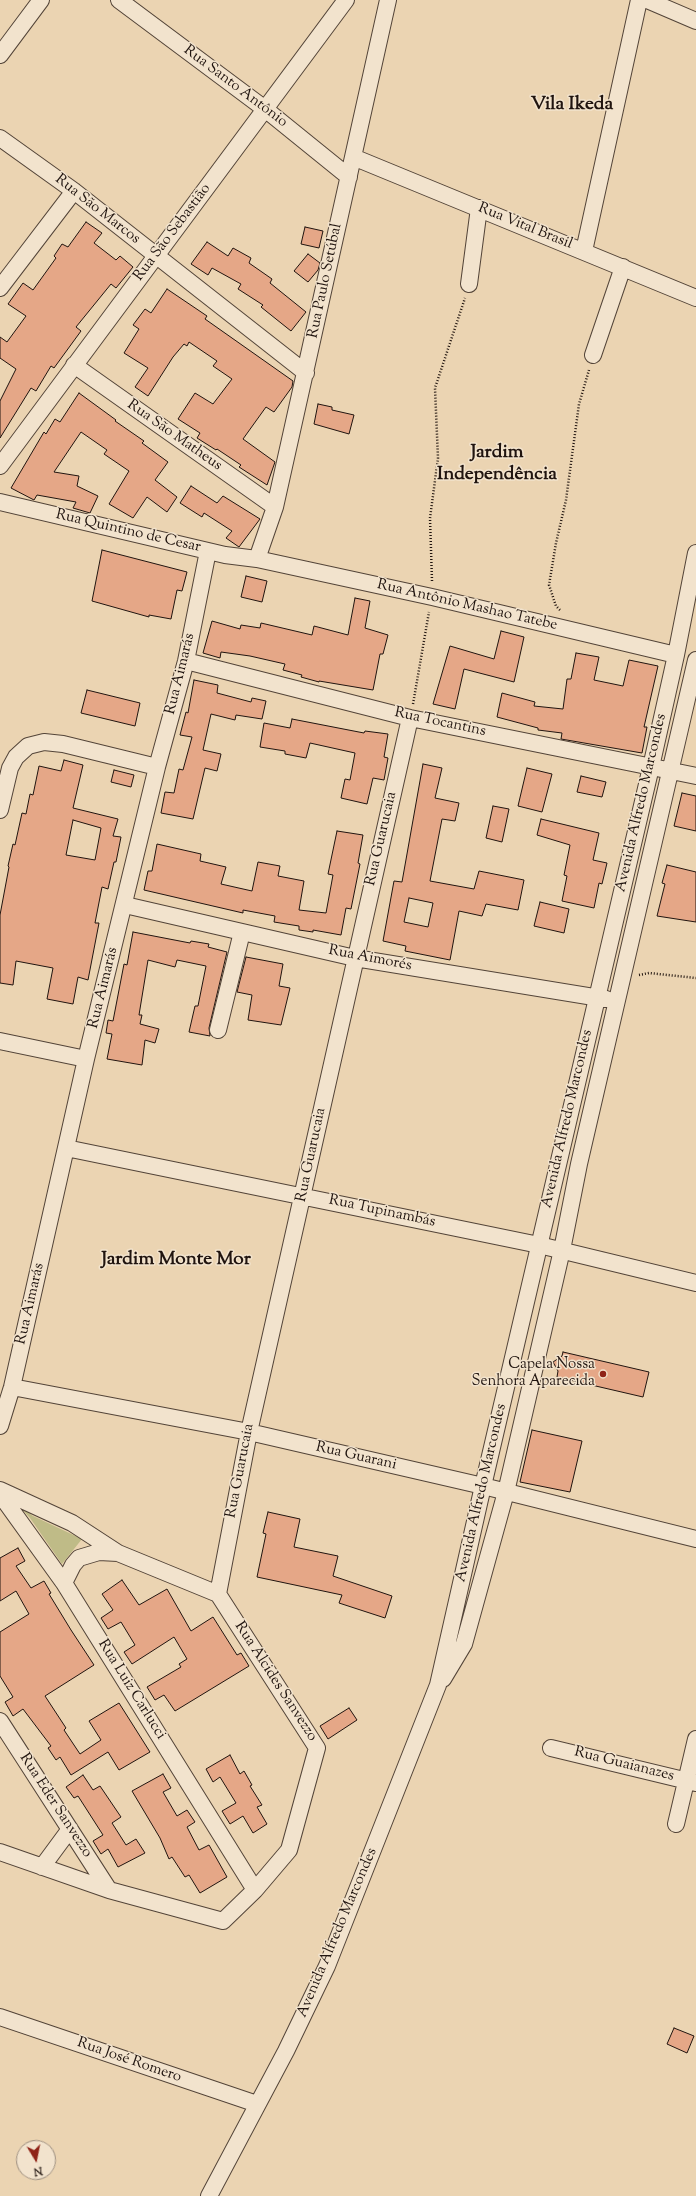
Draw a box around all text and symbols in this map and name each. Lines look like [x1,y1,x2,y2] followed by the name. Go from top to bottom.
[179,42,291,132] street label: Rua Santo Antônio
[531,95,613,117] district label: Vila Ikeda
[51,171,143,249] street label: Rua São Marcos
[131,181,215,285] street label: Rua São Sebastião
[475,200,575,254] street label: Rua Vital Brasil
[305,222,347,340] street label: Rua Paulo Setúbal
[123,397,225,475] street label: Rua São Matheus
[437,443,557,487] district label: Jardim Independência
[54,507,202,557] street label: Rua Quintino de Cesar
[375,576,559,636] street label: Rua Antônio Mashao Tatebe
[162,632,200,716] street label: Rua Aimarás
[393,705,487,741] street label: Rua Tocantins
[613,712,671,894] street label: Avenida Alfredo Marcondes
[362,790,402,888] street label: Rua Guarucaia
[327,942,413,976] street label: Rua Aimorés
[85,946,123,1030] street label: Rua Aimarás
[539,1028,597,1210] street label: Avenida Alfredo Marcondes
[293,1106,331,1204] street label: Rua Guarucaia
[327,1192,437,1232] street label: Rua Tupinambás
[101,1250,251,1272] district label: Jardim Monte Mor
[13,1262,49,1346] street label: Rua Aimarás
[472,1356,595,1391] place label: Capela Nossa Senhora Aparecida
[598,1369,608,1379] marker: Capela Nossa Senhora Aparecida
[453,1402,511,1584] street label: Avenida Alfredo Marcondes
[223,1422,259,1520] street label: Rua Guarucaia
[314,1439,398,1475] street label: Rua Guarani
[230,1619,320,1745] street label: Rua Alcides Sanvezzo
[93,1637,169,1743] street label: Rua Luiz Carlucci
[572,1744,676,1786] street label: Rua Guaianazes
[15,1751,95,1861] street label: Rua Eder Sanvezzo
[294,1846,382,2020] street label: Avenida Alfredo Marcondes
[74,2035,184,2087] street label: Rua José Romero
[16,2140,56,2180] north arrow
[32,2162,44,2179] text: N

